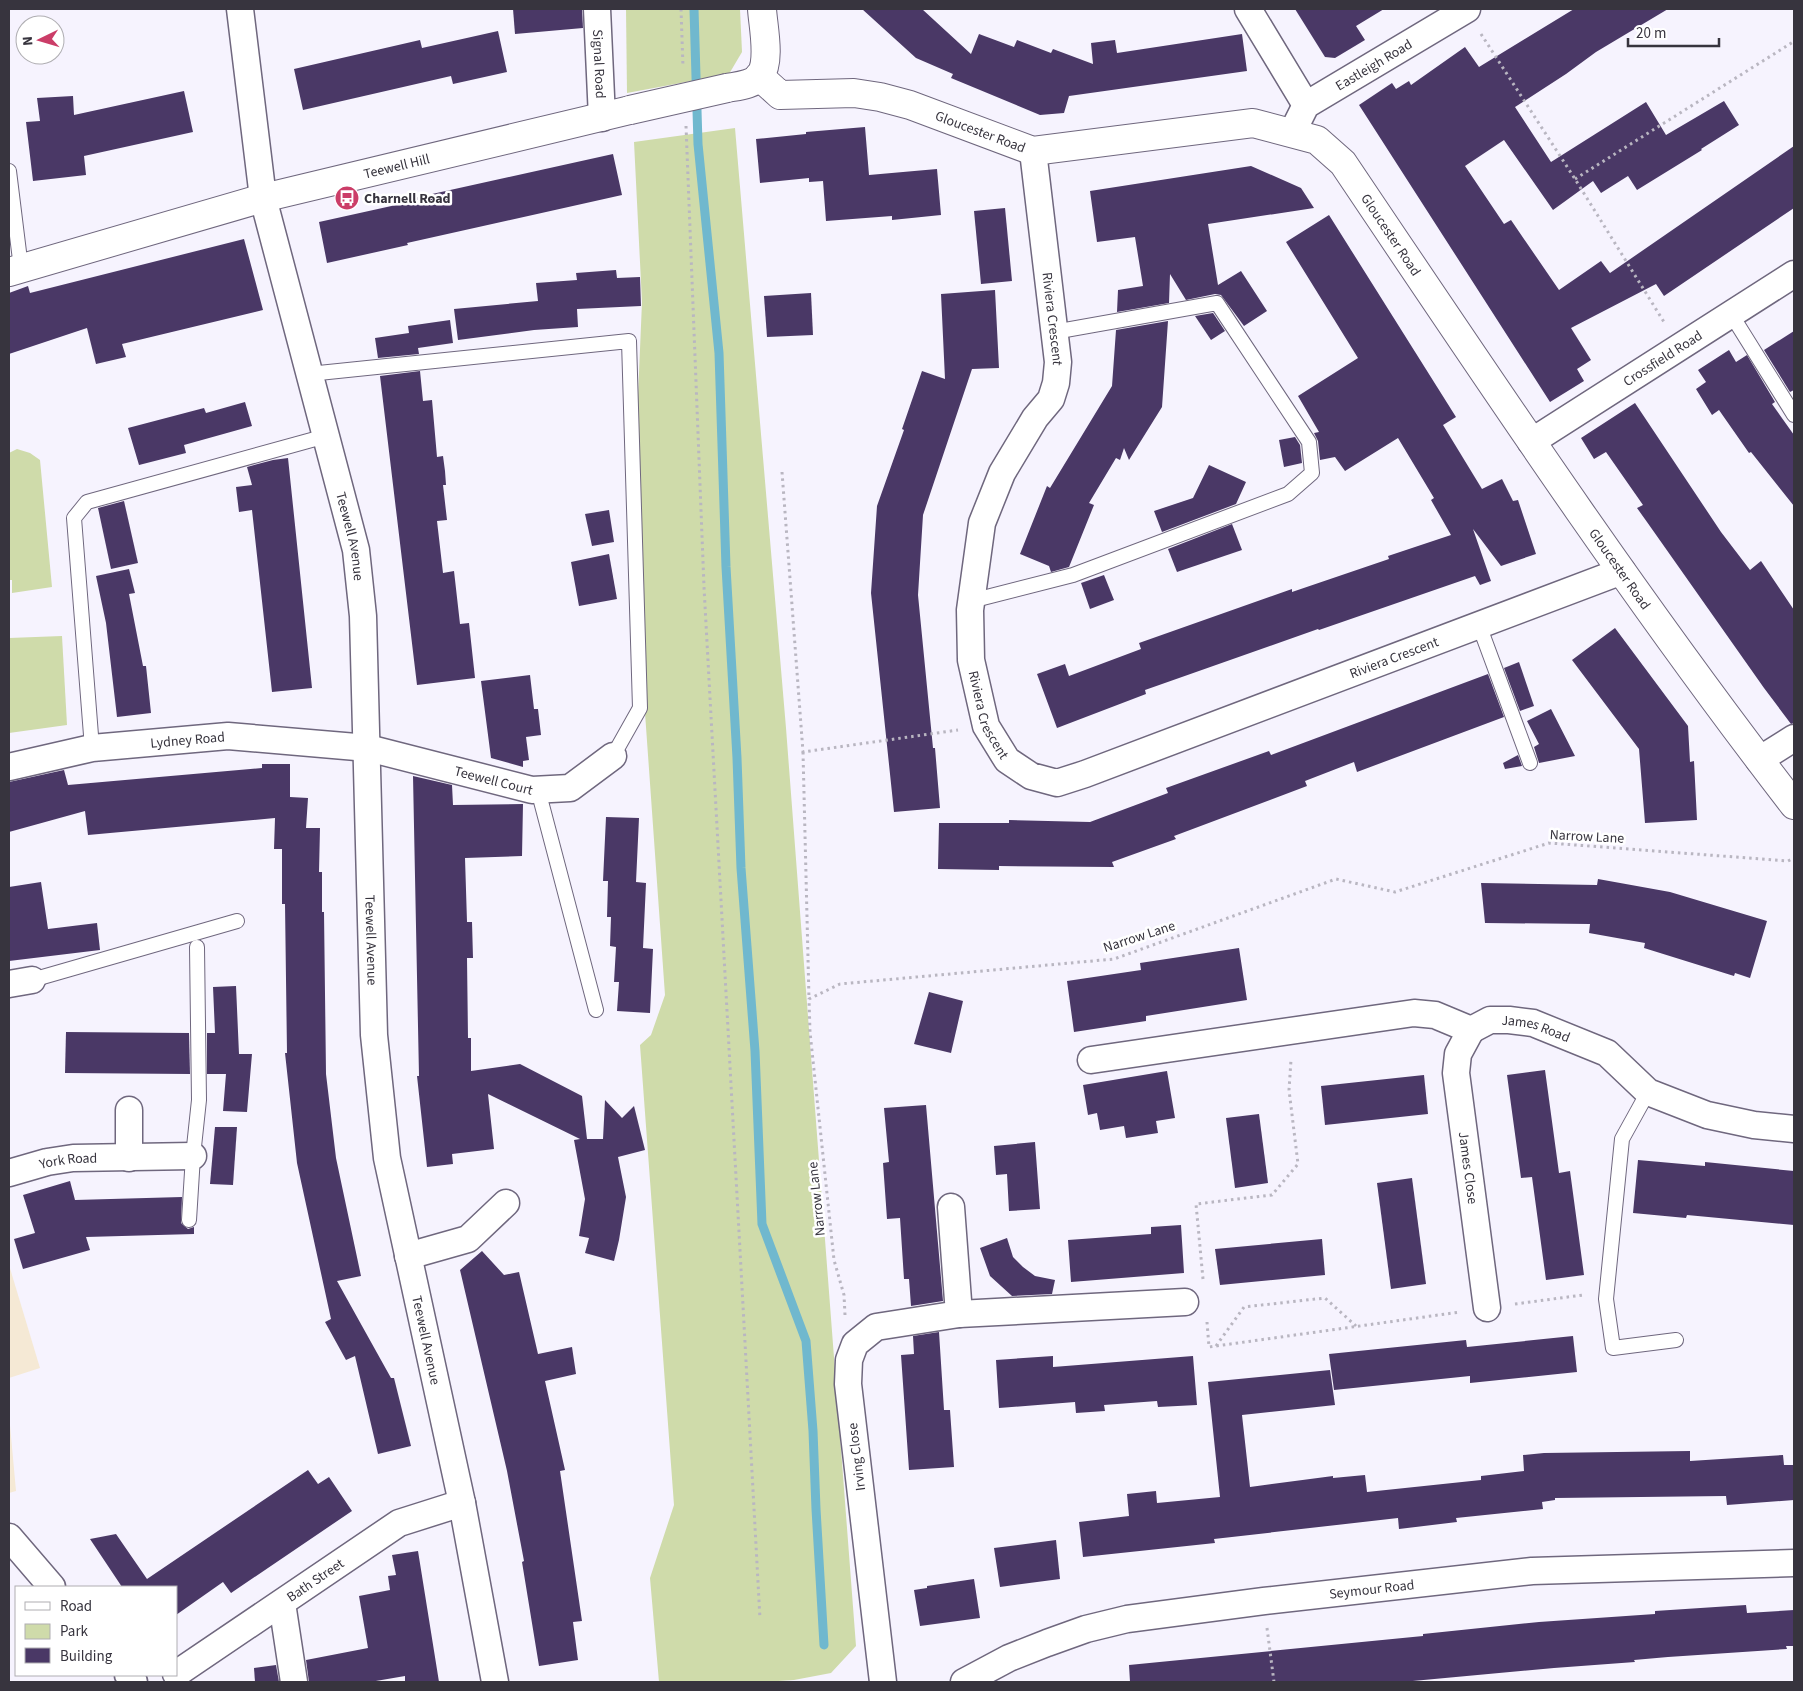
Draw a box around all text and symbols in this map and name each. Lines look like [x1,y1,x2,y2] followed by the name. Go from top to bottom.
[15,15,65,65] north arrow
[1628,15,1719,47] scale bar
[1636,23,1666,44] text: 20 m
[587,29,610,99] street label: Signal Road
[1332,35,1416,96] street label: Eastleigh Road
[18,36,38,47] text: N
[932,106,1028,158] street label: Gloucester Road
[362,149,432,184] street label: Teewell Hill
[334,185,360,211] bus stop icon: Charnell Road
[364,189,451,209] place label: Charnell Road
[1355,190,1425,280] street label: Gloucester Road
[1036,271,1067,367] street label: Riviera Crescent
[1619,326,1707,392] street label: Crossfield Road
[330,490,368,582] street label: Teewell Avenue
[1584,525,1655,614] street label: Gloucester Road
[1347,632,1442,684] street label: Riviera Crescent
[963,669,1013,764] street label: Riviera Crescent
[149,727,226,754] street label: Lydney Road
[452,762,535,801] street label: Teewell Court
[1549,825,1625,849] street label: Narrow Lane
[359,894,382,986] street label: Teewell Avenue
[1101,916,1178,958] street label: Narrow Lane
[1501,1011,1573,1048] street label: James Road
[1453,1130,1482,1205] street label: James Close
[36,1149,98,1175] street label: York Road
[803,1161,831,1237] street label: Narrow Lane
[406,1294,445,1387] street label: Teewell Avenue
[843,1422,871,1492] street label: Irving Close
[283,1554,349,1607] street label: Bath Street
[1328,1575,1415,1605] street label: Seymour Road
[15,1586,178,1676] legend
[60,1596,92,1617] text: Road
[60,1621,89,1642] text: Park
[60,1646,113,1667] text: Building

